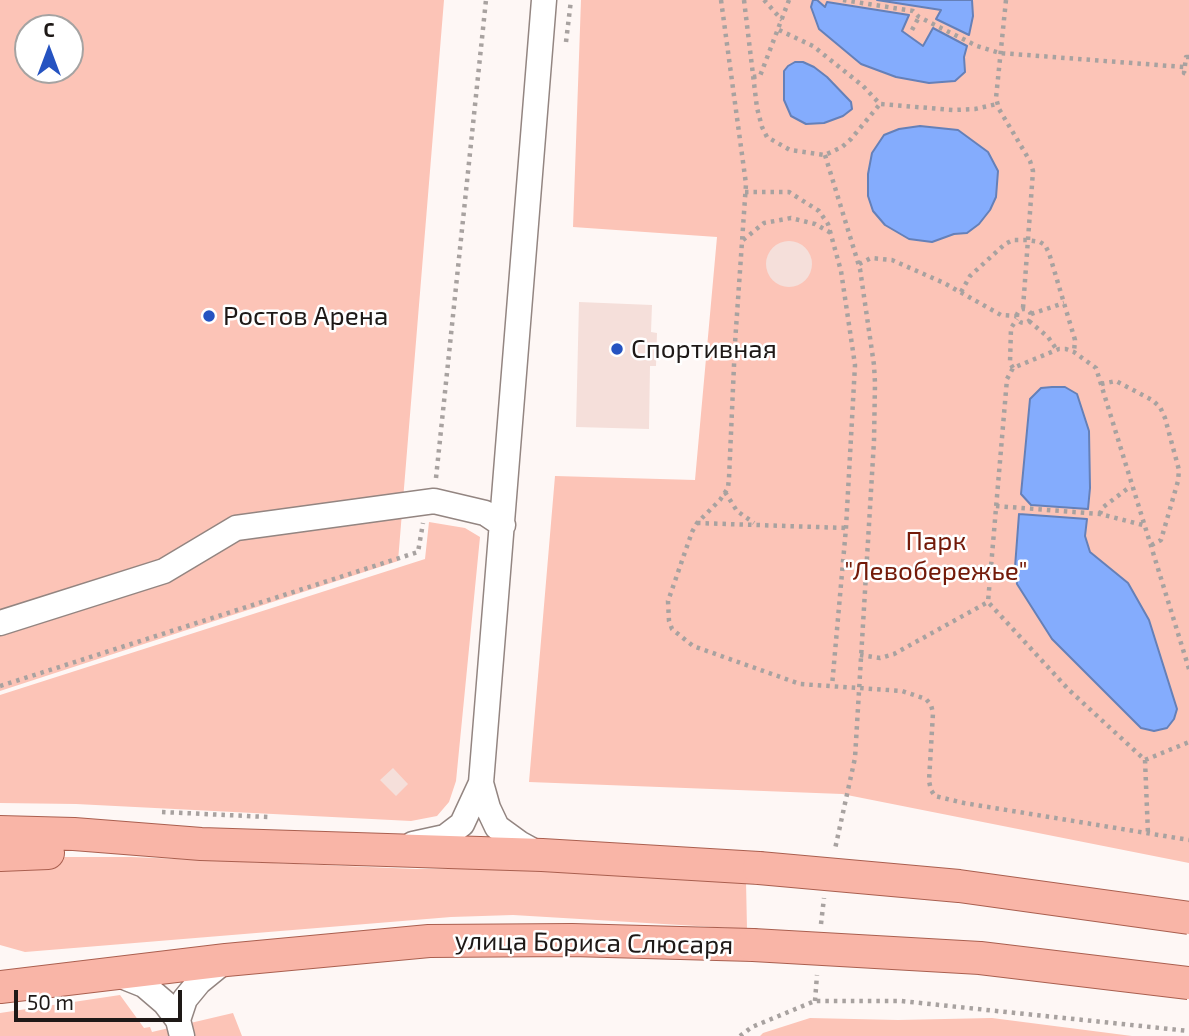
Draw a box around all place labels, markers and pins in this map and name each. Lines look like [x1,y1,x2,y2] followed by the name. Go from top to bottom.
[223,300,388,332] place label: Ростов Арена
[201,308,217,324] marker: Ростов Арена
[631,333,777,365] place label: Спортивная
[609,341,625,357] marker: Спортивная

